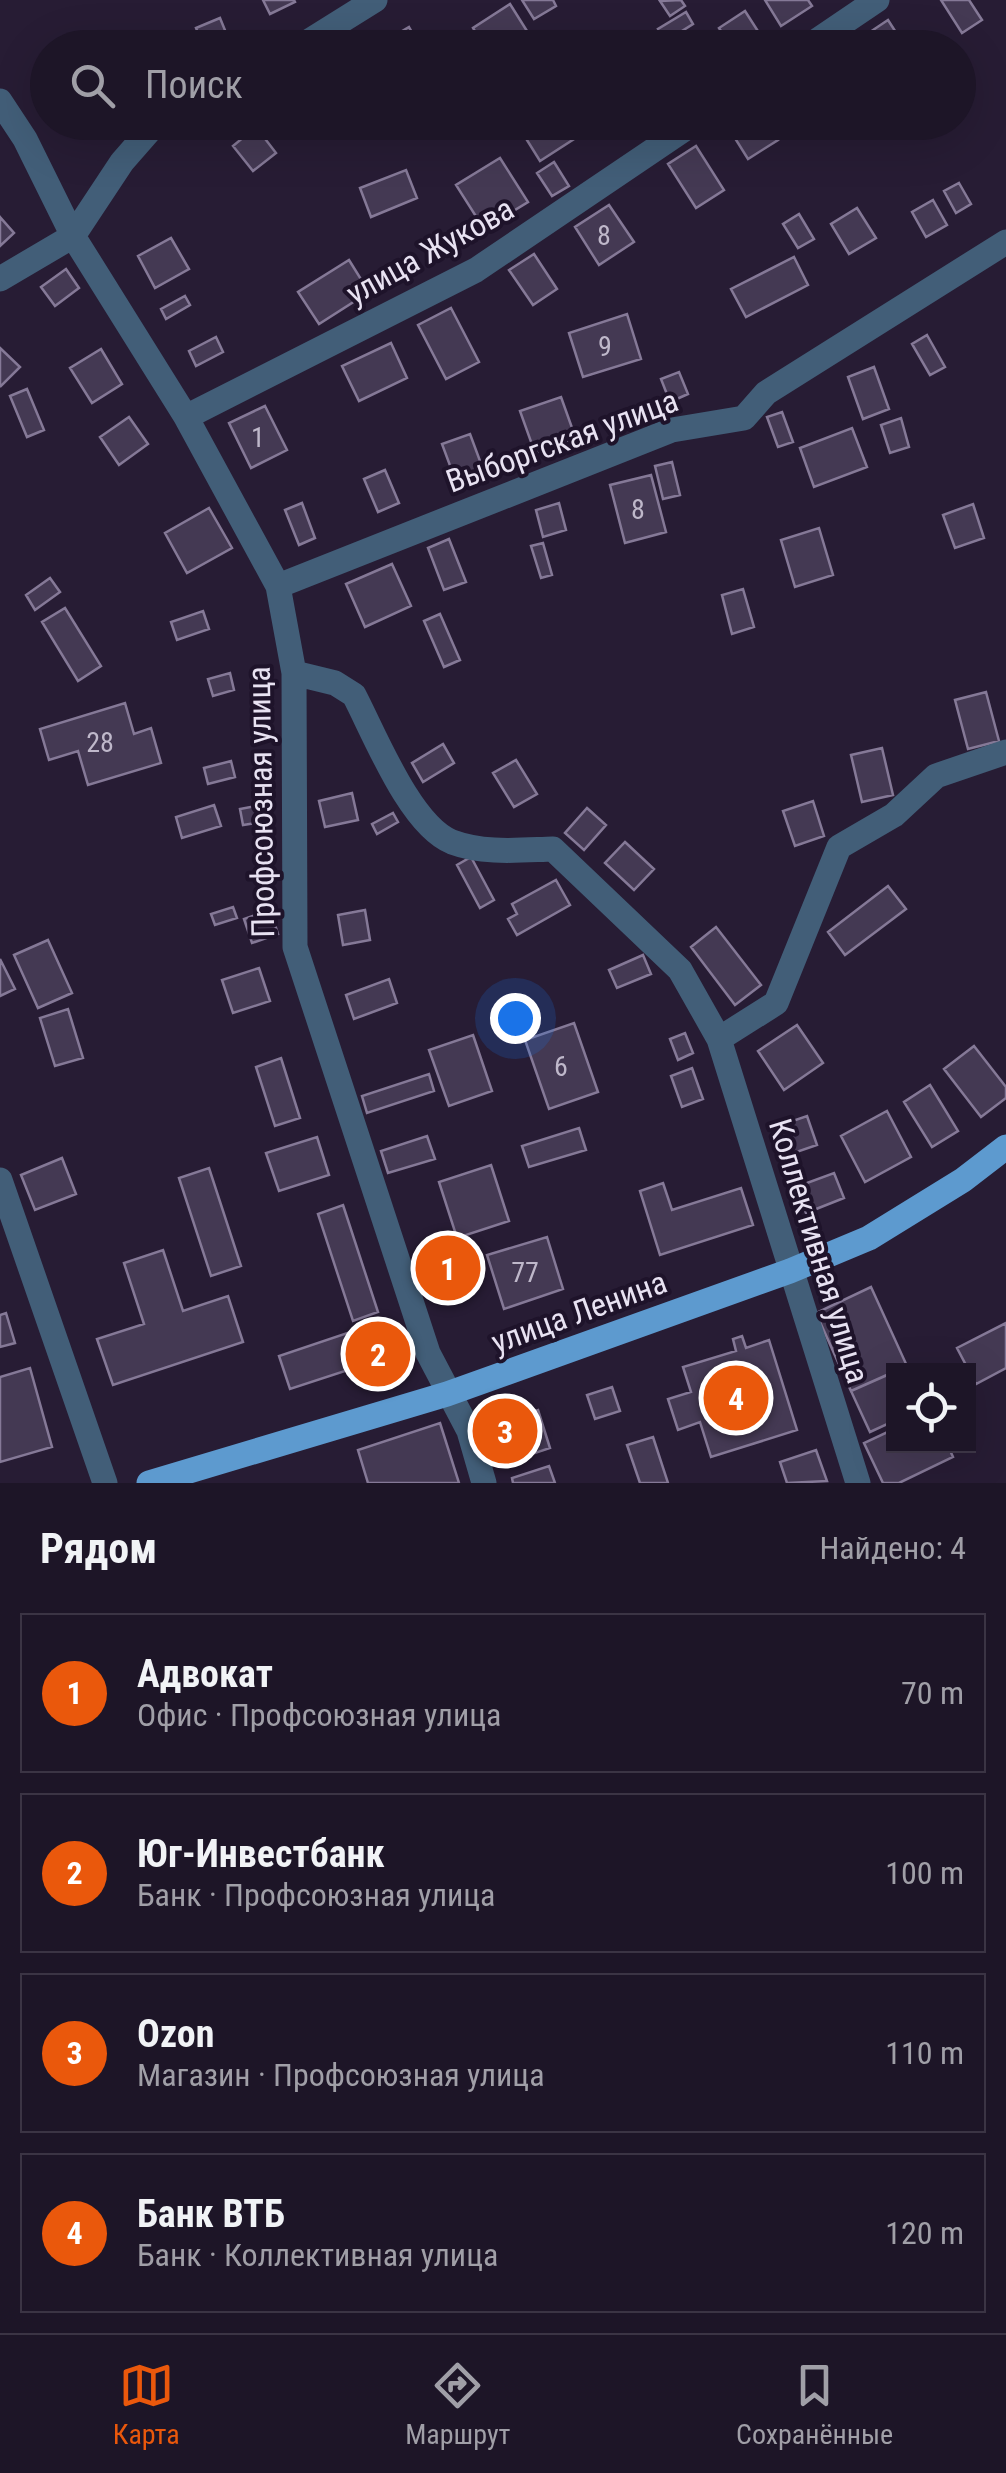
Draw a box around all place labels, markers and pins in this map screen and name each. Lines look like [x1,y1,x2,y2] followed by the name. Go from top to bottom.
[416,1230,480,1306] pin: 1
[346,1316,410,1392] pin: 2
[704,1360,768,1436] pin: 4
[472,1394,538,1468] pin: 3

